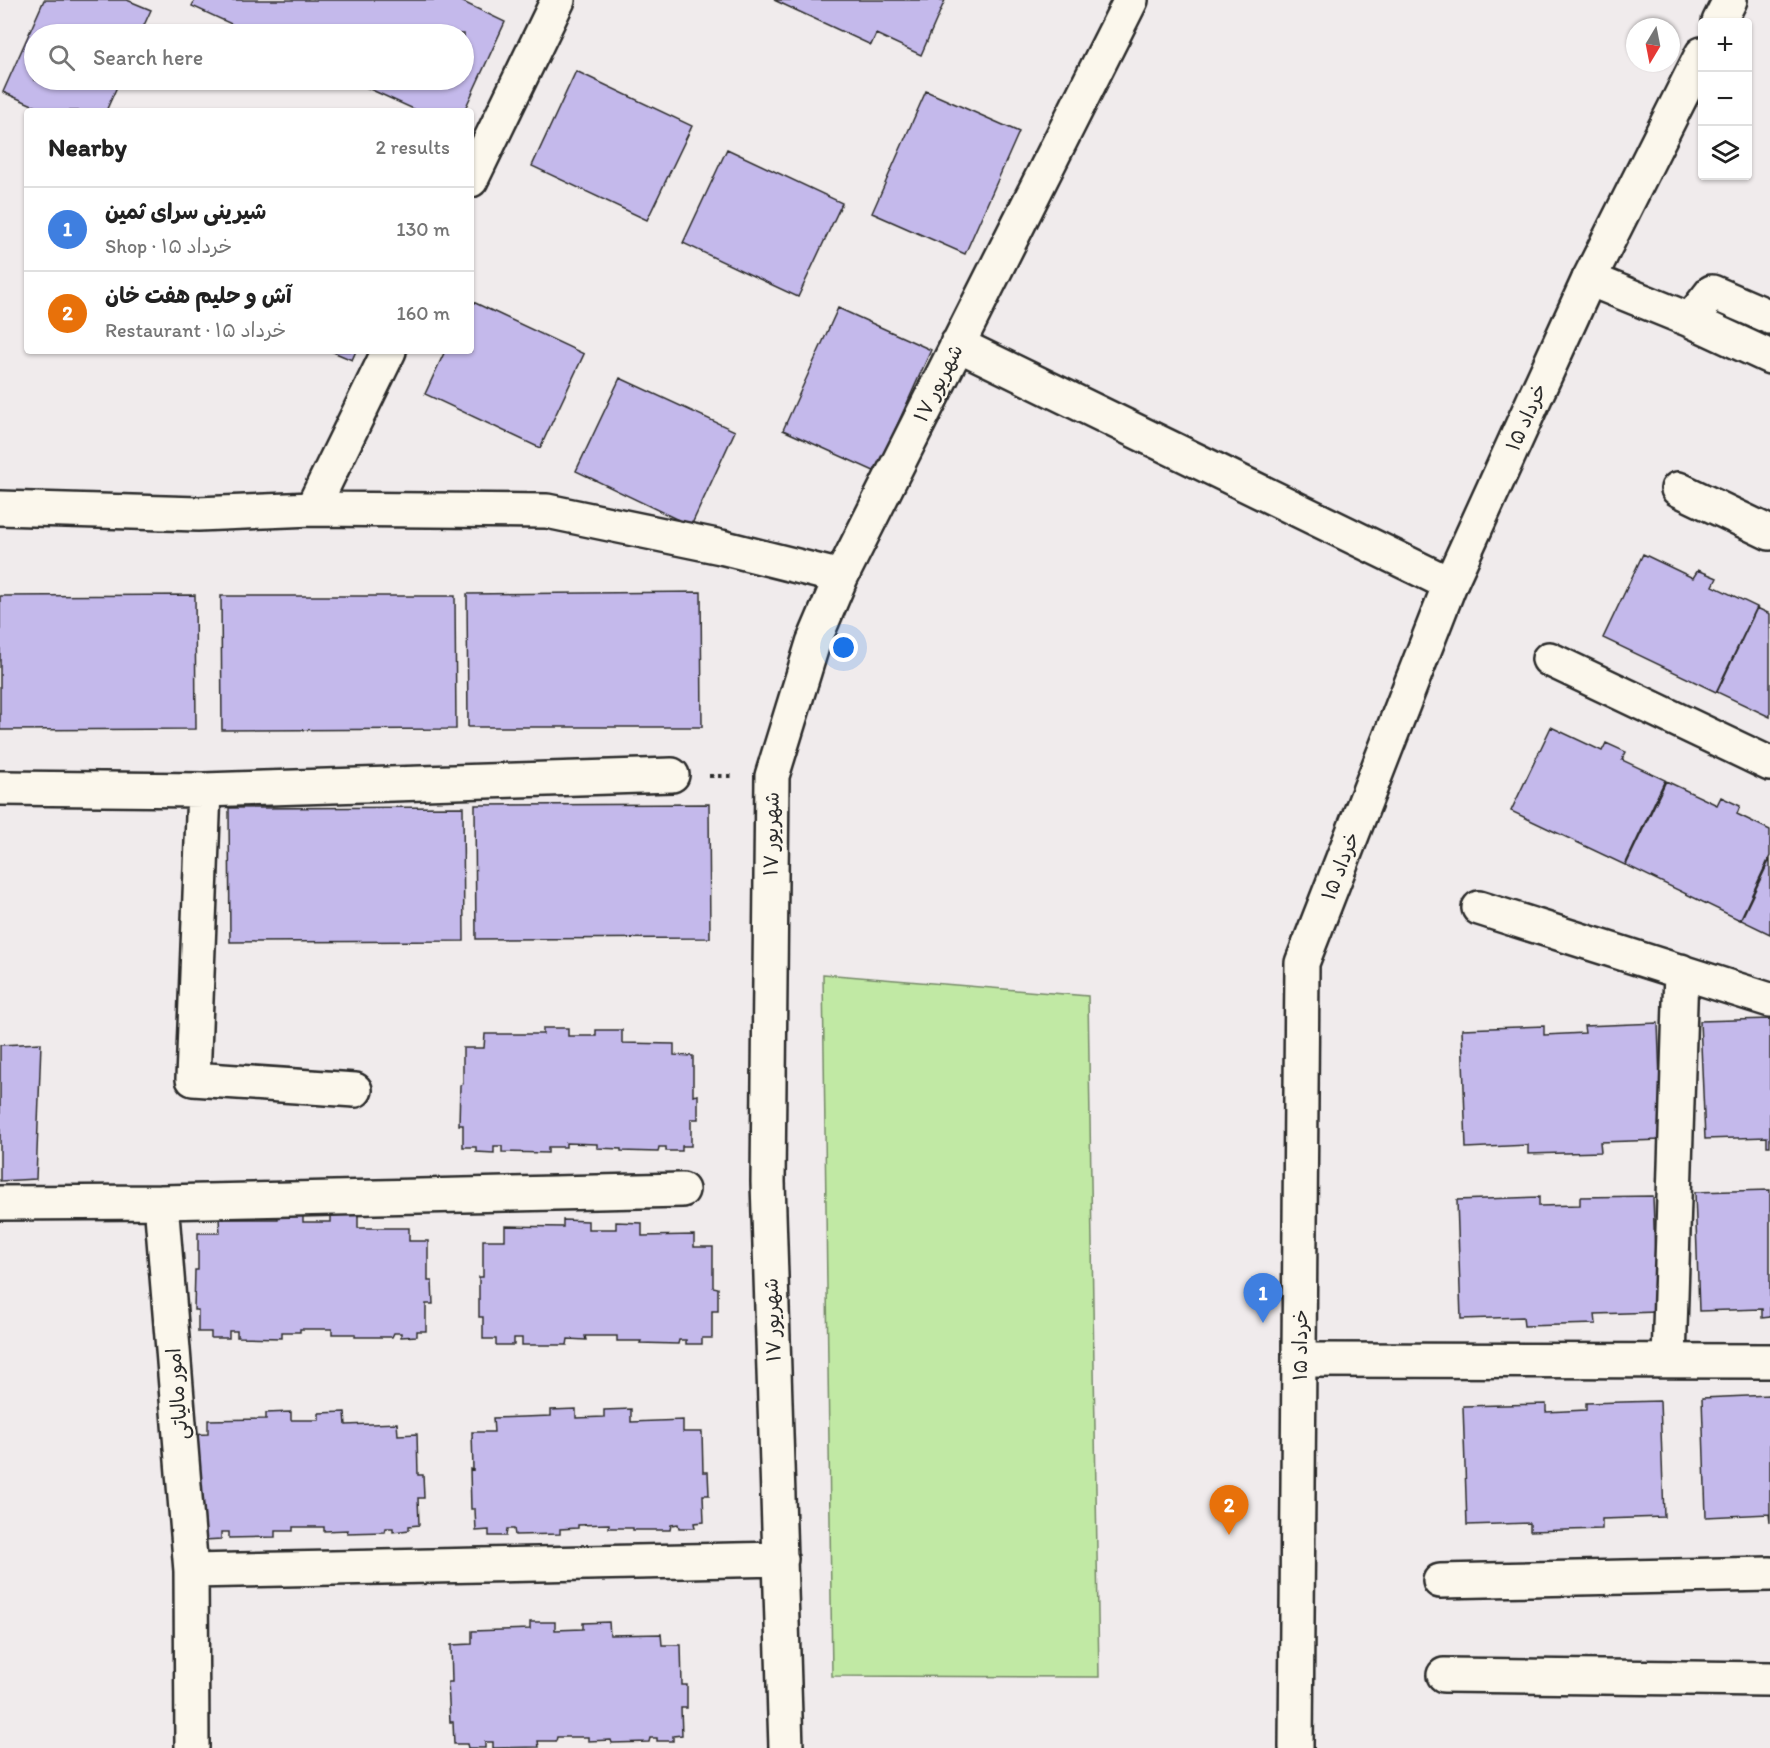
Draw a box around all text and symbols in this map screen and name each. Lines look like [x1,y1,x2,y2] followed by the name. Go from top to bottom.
[1626,18,1680,72] north arrow
[1698,18,1752,180] map controls
[1698,18,1752,72] button: +
[24,24,474,90] search box
[45,41,78,74] icon: search
[93,44,203,71] text: Search here
[1698,72,1752,126] button: −
[1698,126,1752,180] button: layers
[48,131,127,163] text: Nearby
[376,135,450,159] text: 2 results
[105,198,266,225] text: شیرینی سرای ثمین
[63,217,72,241] text: 1
[396,217,450,241] text: 130 m
[105,234,232,258] text: Shop · ۱۵ خرداد
[105,282,292,309] text: آش و حلیم هفت خان
[62,301,73,325] text: 2
[397,301,450,325] text: 160 m
[105,318,286,342] text: Restaurant · ۱۵ خرداد
[908,340,969,426] street label: ۱۷ شهریور
[1501,379,1551,455] street label: ۱۵ خرداد
[829,633,858,662] your location
[758,792,785,876] street label: ۱۷ شهریور
[1316,828,1364,904] street label: ۱۵ خرداد
[1244,1274,1282,1323] pin: 1
[759,1277,786,1362] street label: ۱۷ شهریور
[1288,1309,1312,1381] street label: ۱۵ خرداد
[161,1347,194,1441] street label: امور مالیاتی
[1210,1486,1248,1535] pin: 2

